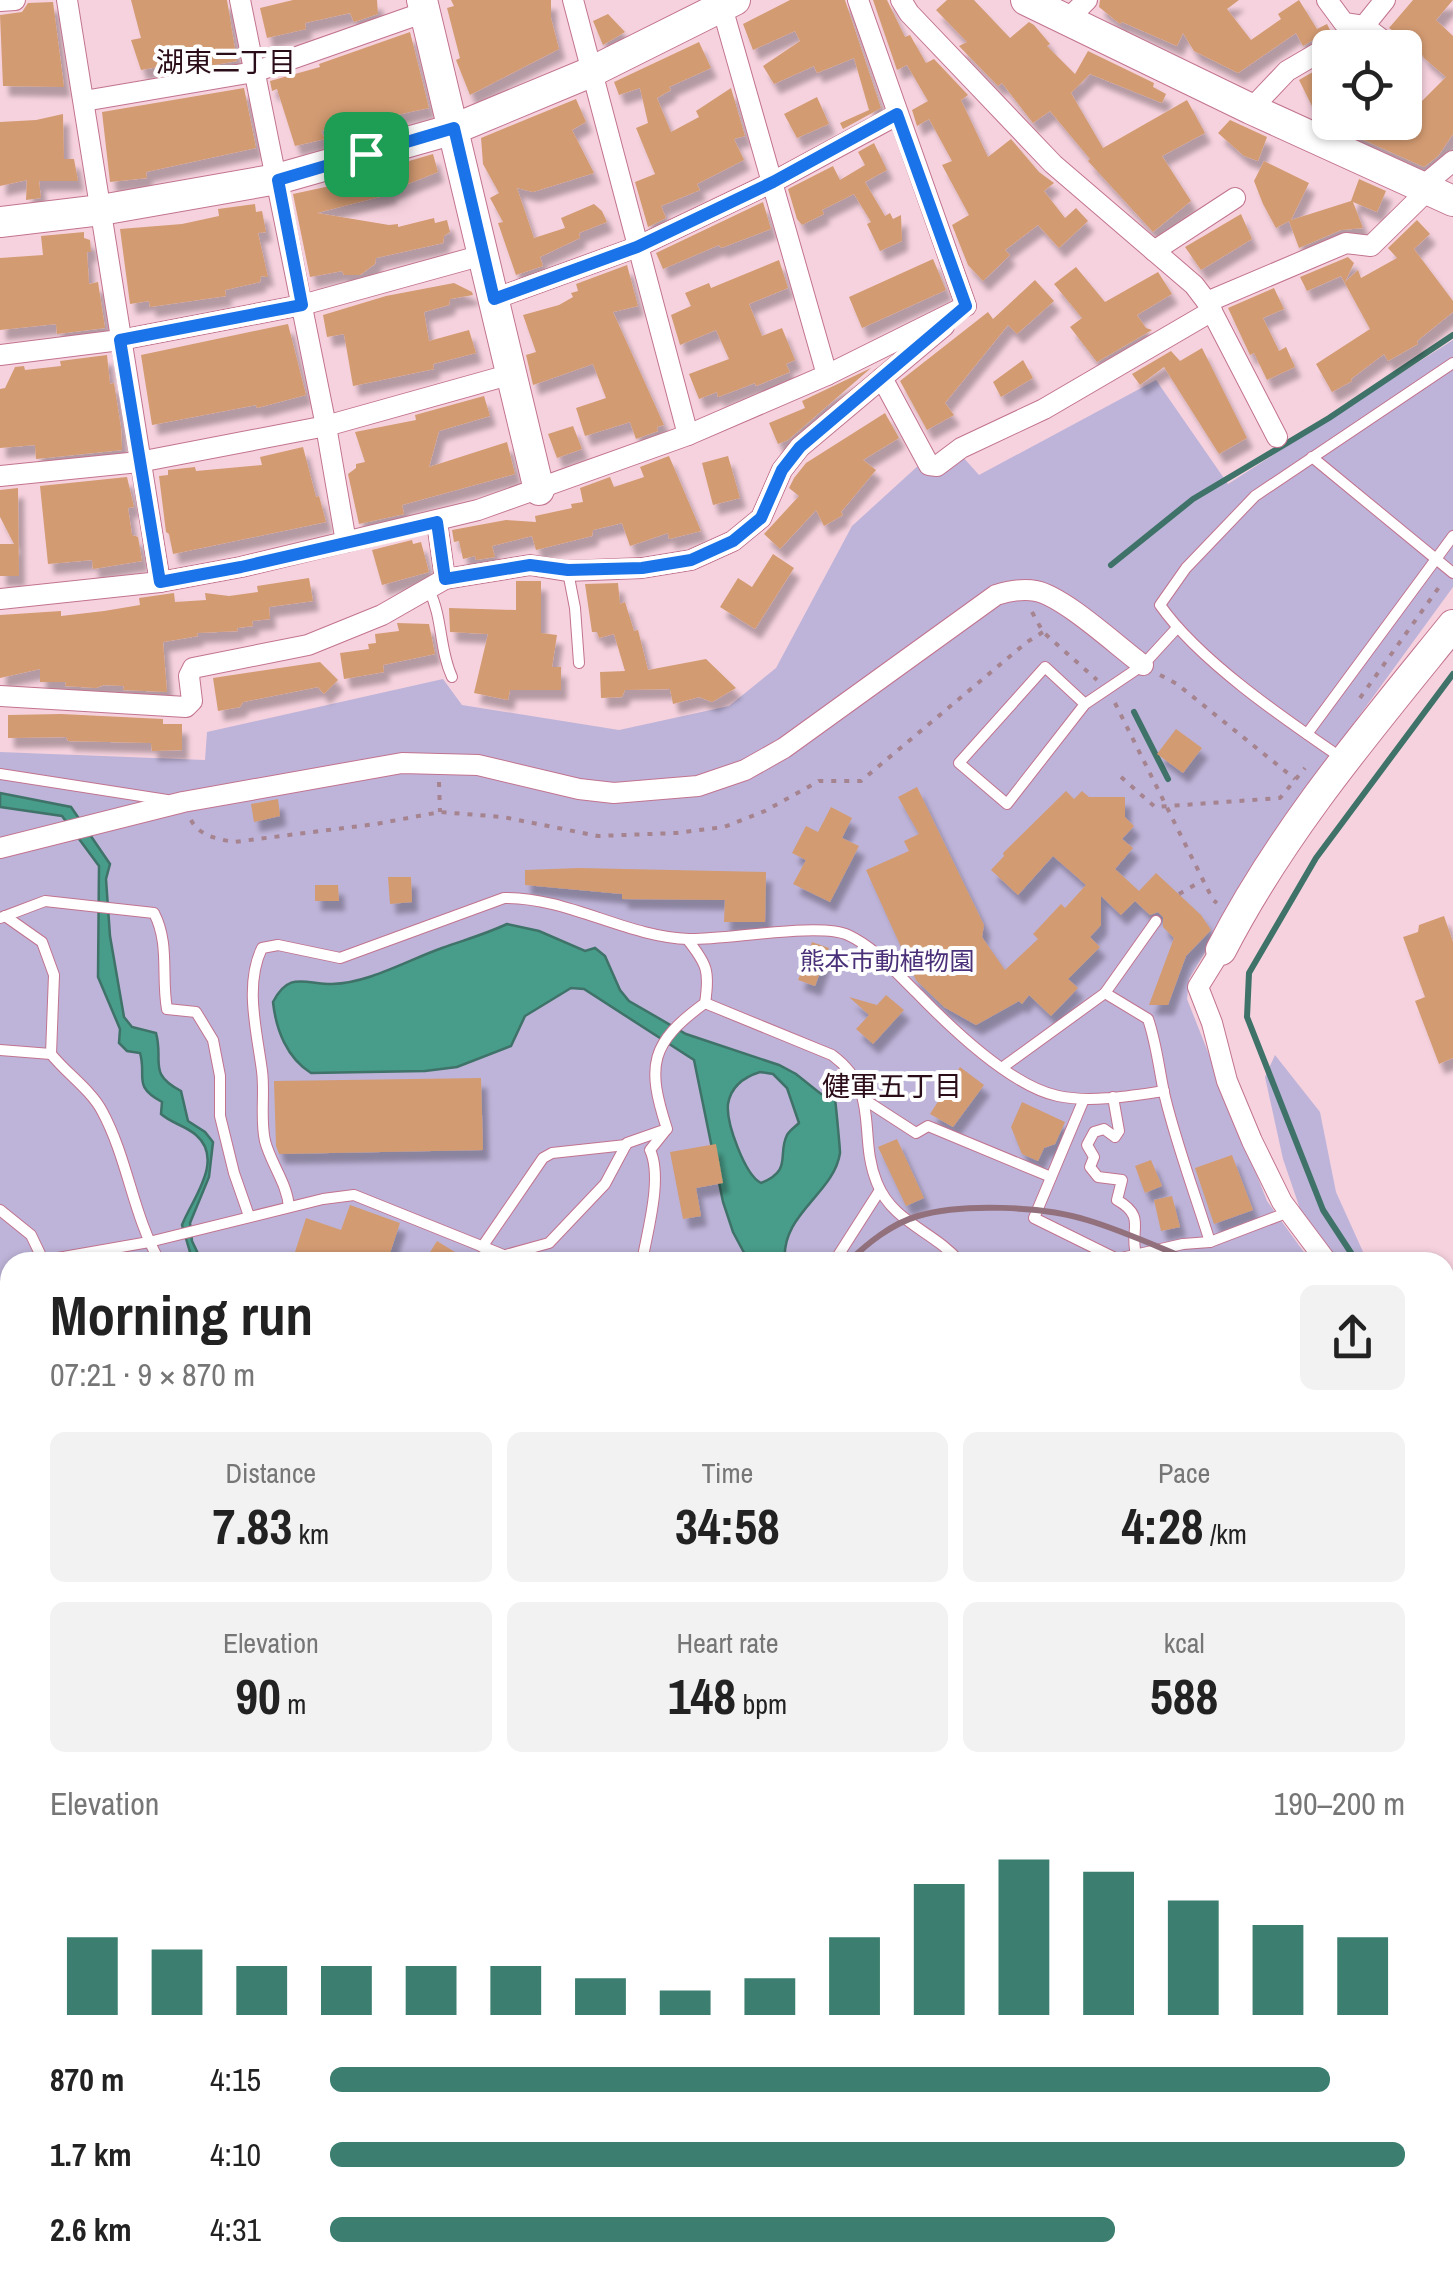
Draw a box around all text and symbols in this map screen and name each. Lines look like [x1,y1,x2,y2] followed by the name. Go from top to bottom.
[1312,30,1422,140] map controls
[1312,30,1422,140] button: locate
[156,43,296,81] district label: 湖東二丁目
[324,112,409,197] pin
[339,127,394,182] icon: arrive
[799,944,975,978] park label: 熊本市動植物園
[822,1067,962,1105] district label: 健軍五丁目
[50,1278,313,1352] text: Morning run
[1300,1285,1405,1390] button: share
[50,1353,255,1396] text: 07:21 · 9 × 870 m
[226,1454,316,1492] text: Distance
[702,1454,753,1492] text: Time
[1158,1454,1210,1492] text: Pace
[212,1492,292,1560] text: 7.83
[675,1492,780,1560] text: 34:58
[1121,1492,1204,1560] text: 4:28
[292,1515,329,1553] text: km
[1204,1515,1247,1553] text: /km
[223,1624,319,1662] text: Elevation
[676,1624,779,1662] text: Heart rate
[1164,1624,1205,1662] text: kcal
[235,1662,281,1730] text: 90
[668,1662,736,1730] text: 148
[1150,1662,1218,1730] text: 588
[281,1685,306,1723] text: m
[736,1685,787,1723] text: bpm
[50,1782,159,1825] text: Elevation
[1274,1782,1405,1825] text: 190–200 m
[50,2058,124,2101] text: 870 m
[210,2058,261,2101] text: 4:15
[50,2133,132,2176] text: 1.7 km
[210,2133,261,2176] text: 4:10
[50,2208,132,2251] text: 2.6 km
[210,2208,261,2251] text: 4:31

